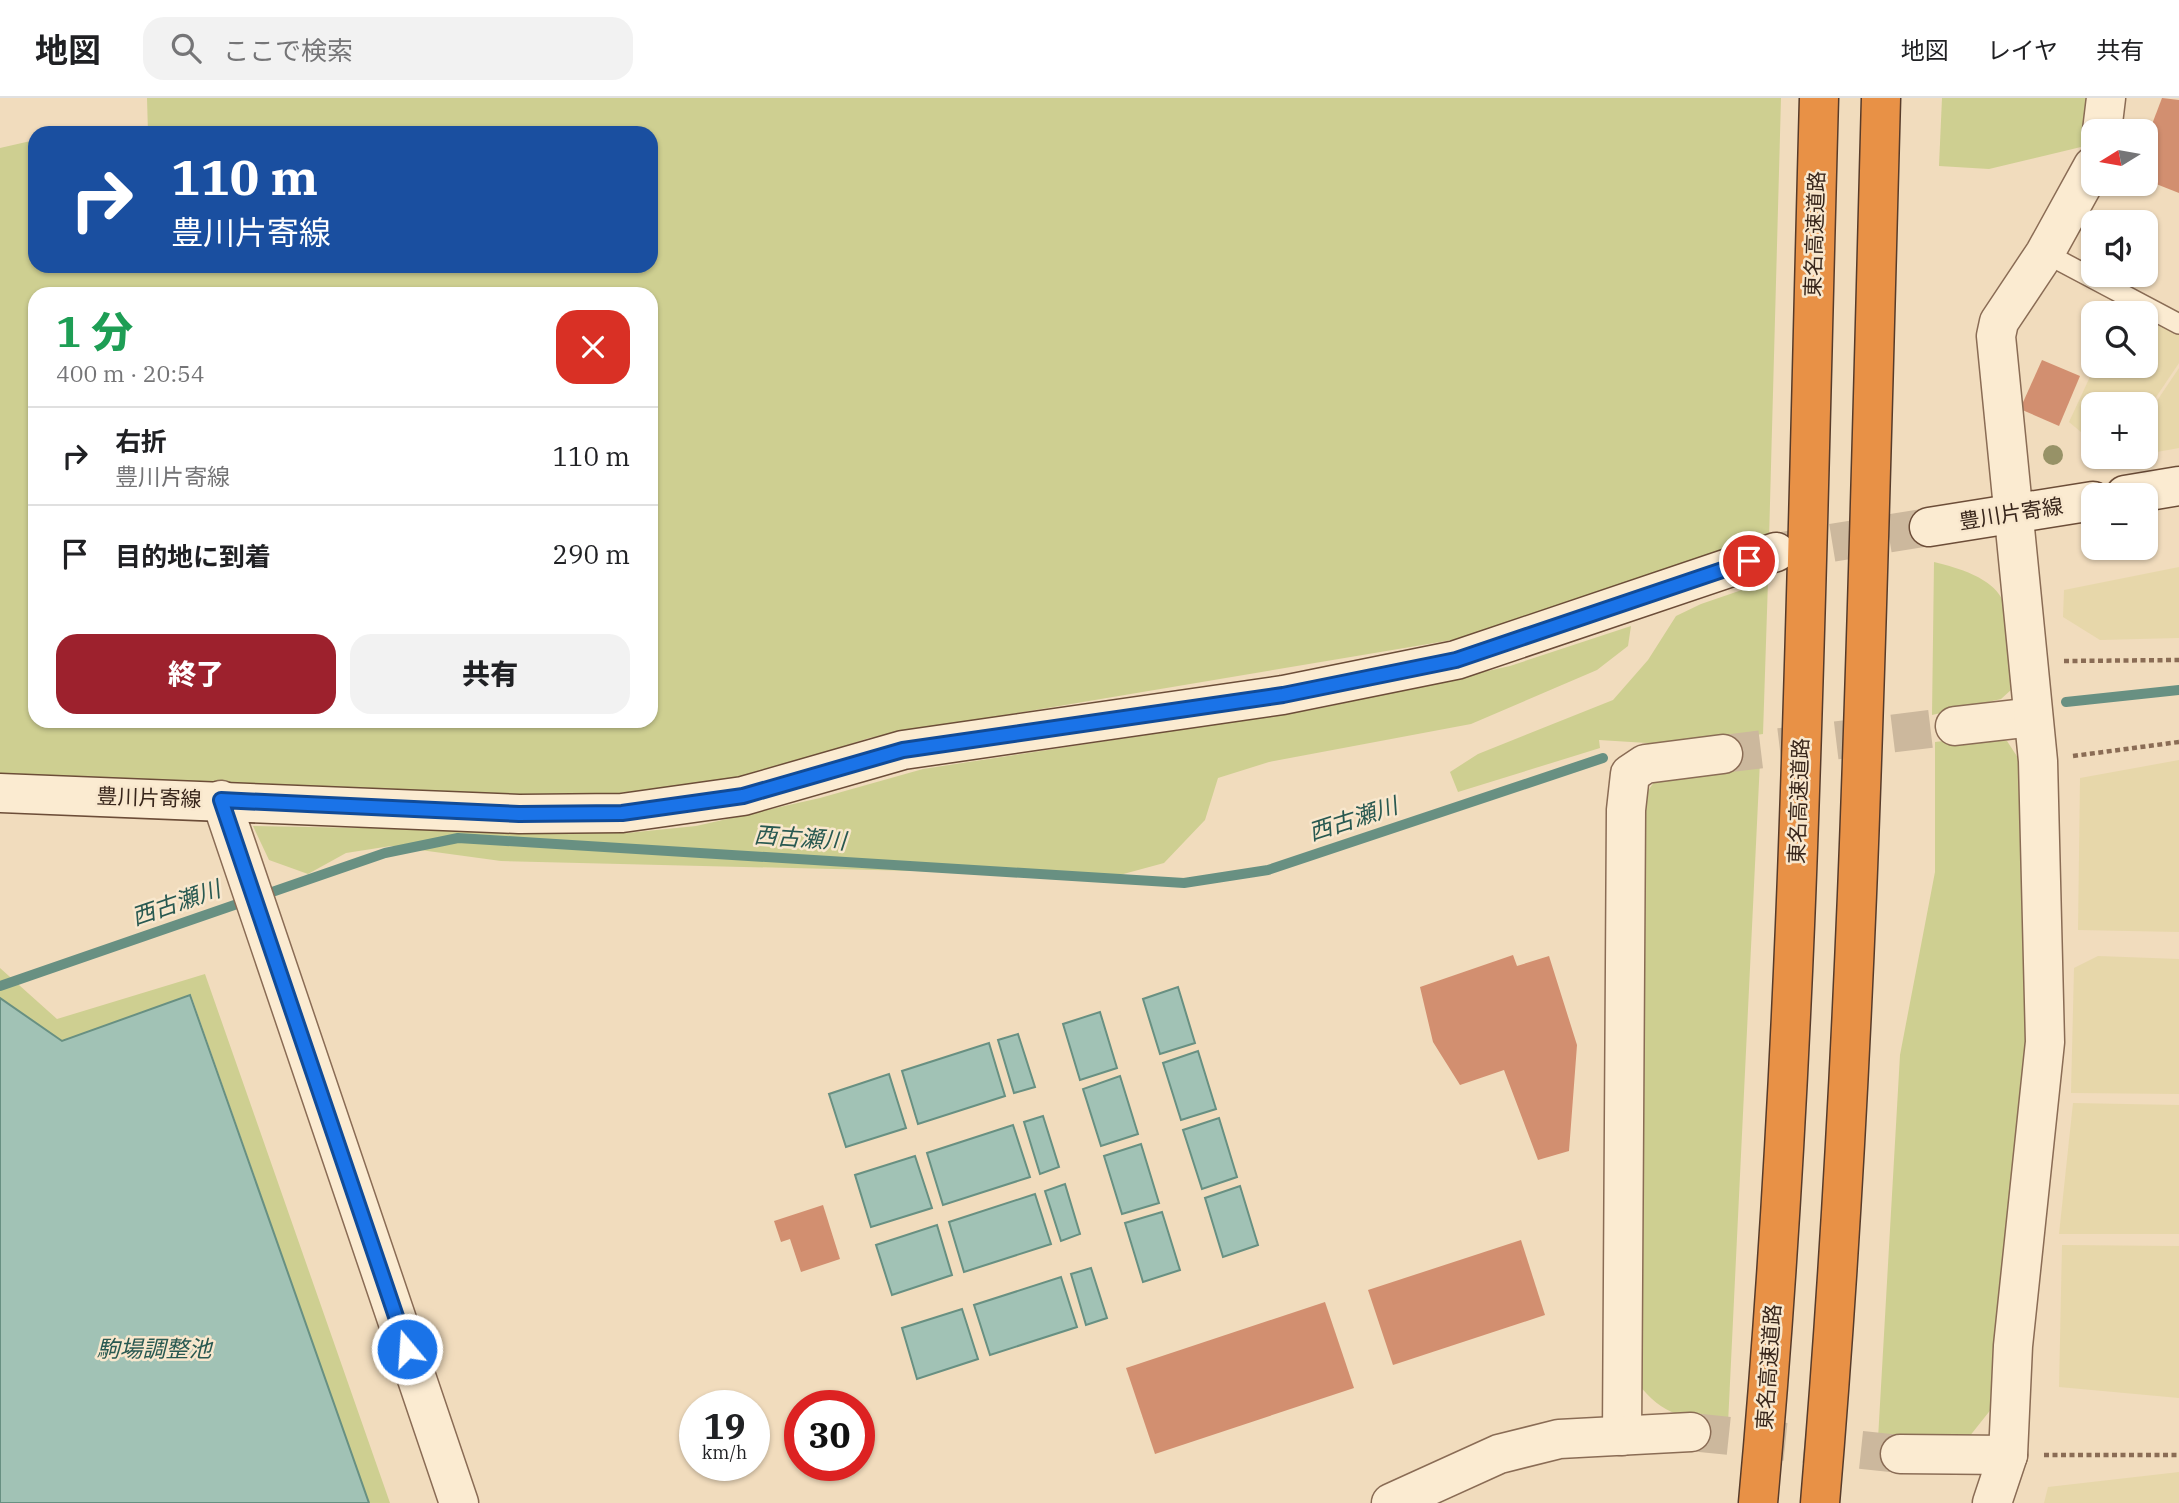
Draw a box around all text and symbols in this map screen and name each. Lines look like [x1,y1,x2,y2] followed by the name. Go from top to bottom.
[143,17,633,80] search box
[35,28,101,71] text: 地図
[167,29,205,67] icon: search
[223,33,353,67] text: ここで検索
[1901,34,1949,66] text: 地図
[1987,34,2058,66] text: レイヤ
[2096,34,2144,66] text: 共有
[2081,119,2158,196] north arrow
[2081,119,2158,560] map controls
[171,145,318,208] text: 110 m
[56,154,147,245] icon: right
[1798,171,1830,297] street label: 東名高速道路
[2081,210,2158,287] button: sound
[171,211,331,253] text: 豊川片寄線
[2081,301,2158,378] button: search
[56,304,133,359] text: 1 分
[556,310,630,384] button: close
[56,358,205,388] text: 400 m · 20:54
[2081,392,2158,469] button: +
[115,424,167,458] text: 右折
[56,437,94,475] icon: right
[552,439,630,473] text: 110 m
[115,461,230,491] text: 豊川片寄線
[2081,483,2158,560] button: −
[1957,491,2065,535] street label: 豊川片寄線
[1719,531,1779,591] pin
[56,535,94,573] icon: arrive
[552,537,630,571] text: 290 m
[115,539,271,573] text: 目的地に到着
[1730,542,1768,580] icon: arrive
[56,634,336,714] button: 終了
[350,634,630,714] button: 共有
[1782,738,1814,864] street label: 東名高速道路
[96,781,202,813] street label: 豊川片寄線
[1304,789,1404,847] water label: 西古瀬川
[753,819,850,855] water label: 西古瀬川
[127,872,227,931] water label: 西古瀬川
[1750,1303,1786,1431] street label: 東名高速道路
[370,1312,444,1386] position arrow
[97,1333,214,1363] water label: 駒場調整池
[784,1390,875,1481] speed limit sign: 30
[703,1403,746,1449] text: 19
[702,1441,747,1464] text: km/h

